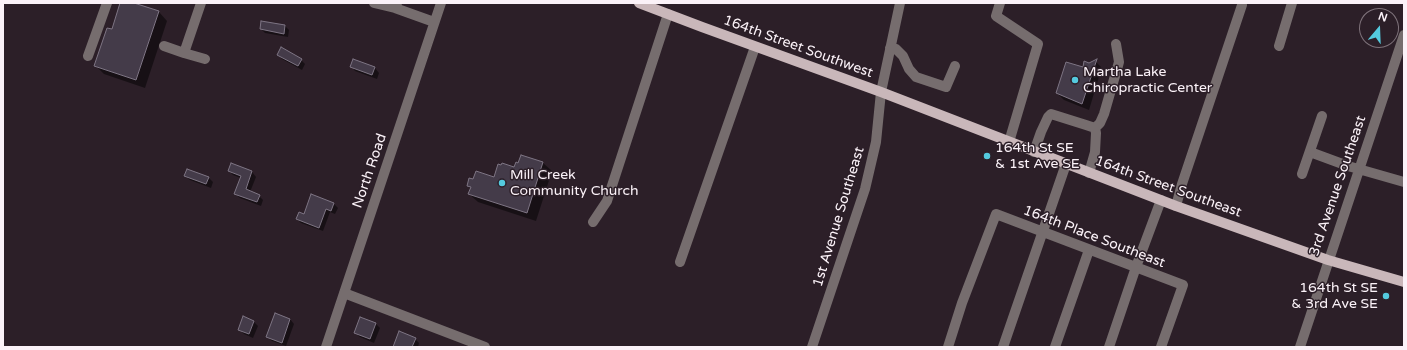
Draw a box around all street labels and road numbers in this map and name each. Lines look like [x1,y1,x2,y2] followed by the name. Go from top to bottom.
[721,12,875,82] street label: 164th Street Southwest
[1306,114,1370,258] street label: 3rd Avenue Southeast
[349,132,391,210] street label: North Road
[810,145,868,289] street label: 1st Avenue Southeast
[1092,153,1244,221] street label: 164th Street Southeast
[1021,202,1167,272] street label: 164th Place Southeast

